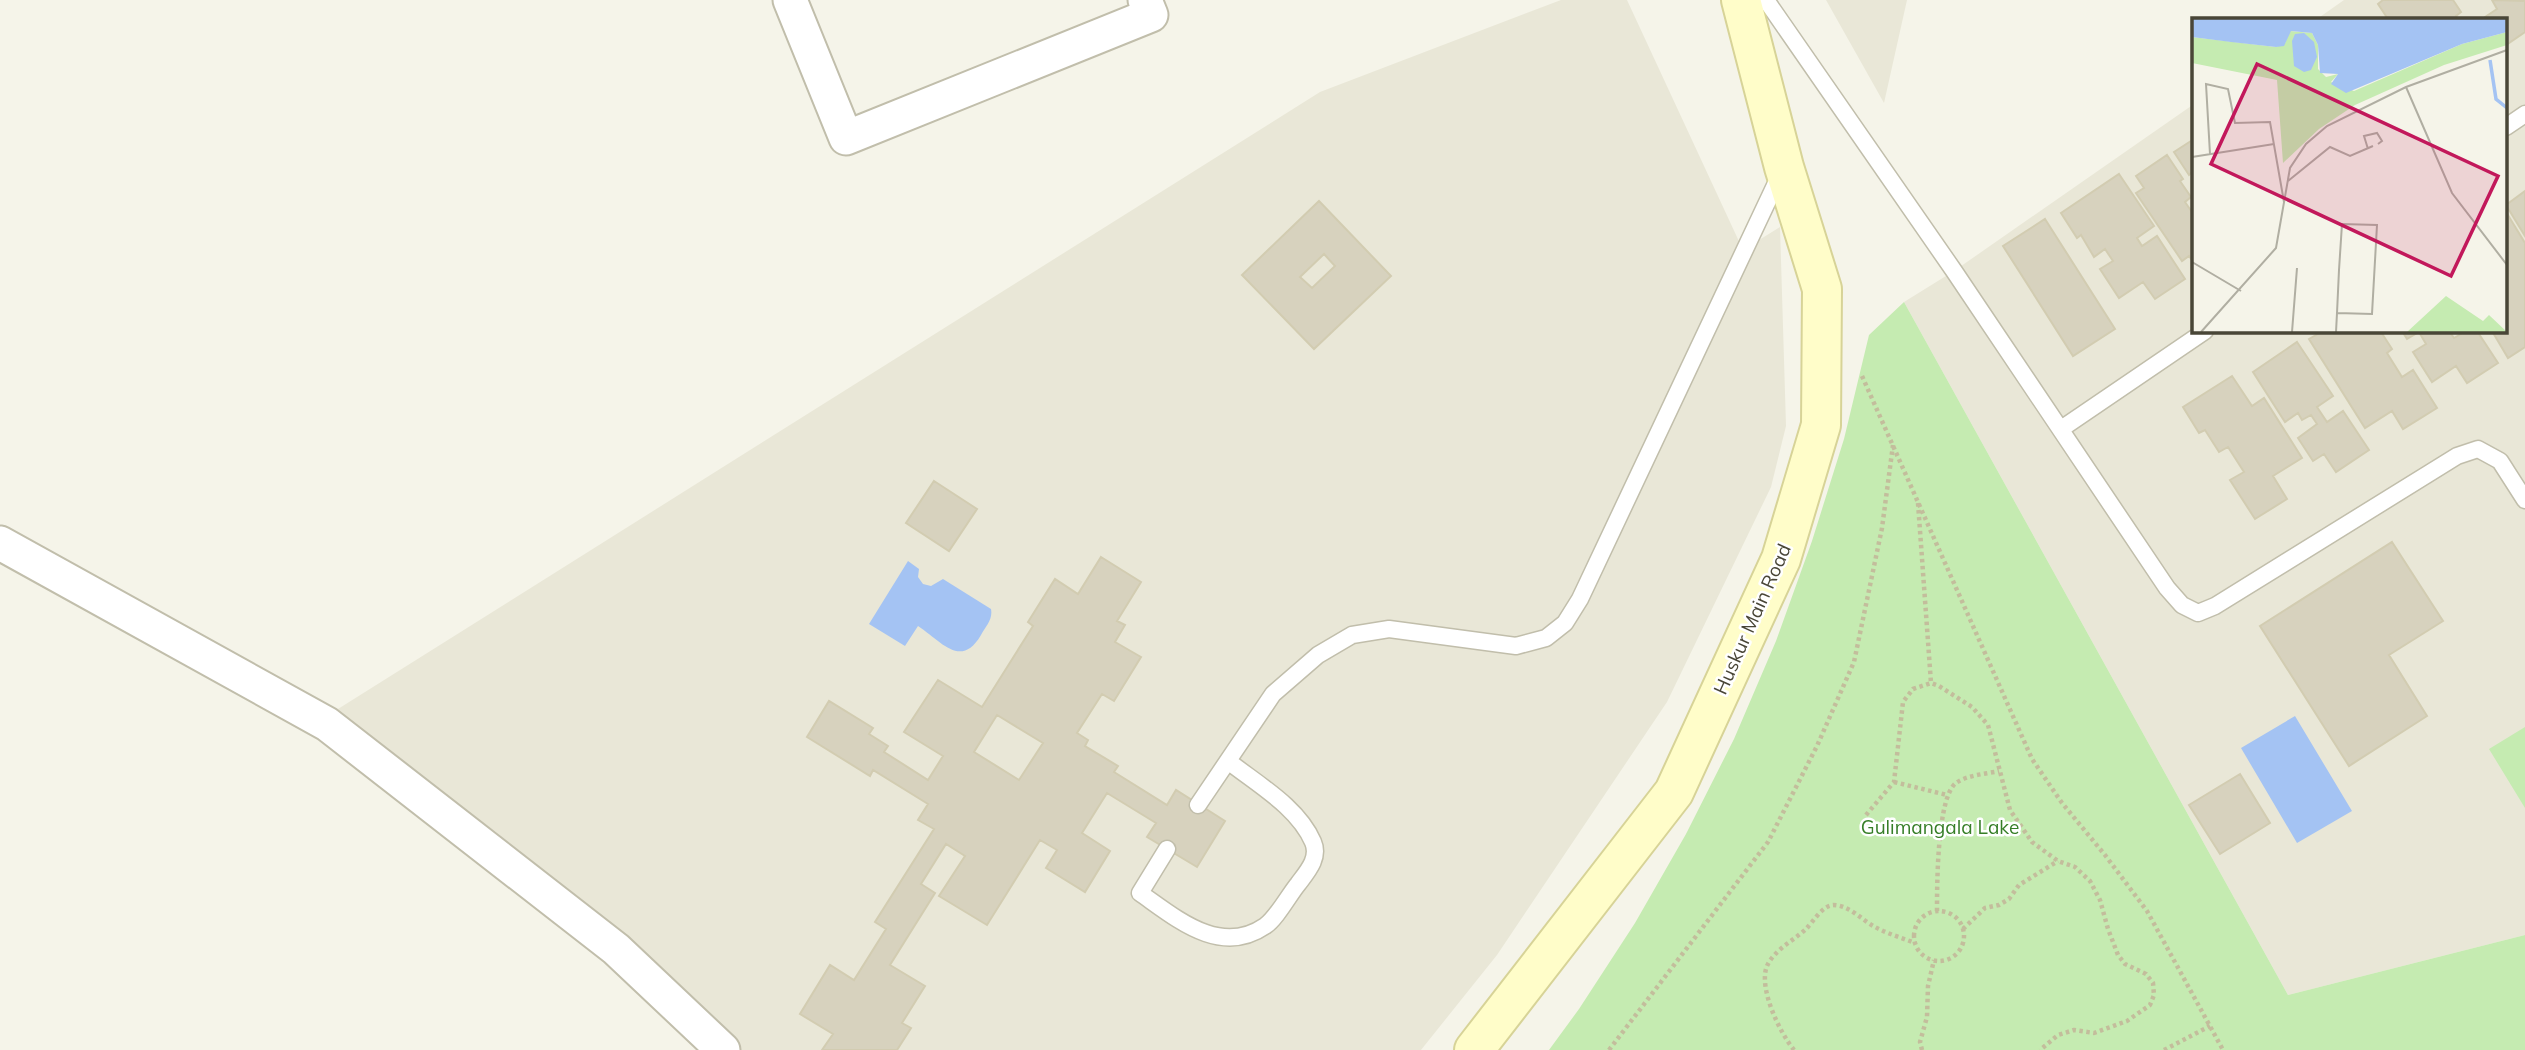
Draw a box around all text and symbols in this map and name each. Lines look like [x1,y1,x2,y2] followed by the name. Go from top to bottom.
[2192,18,2508,332] inset map
[1708,540,1796,698] street label: Huskur Main Road
[1861,815,2019,839] park label: Gulimangala Lake

